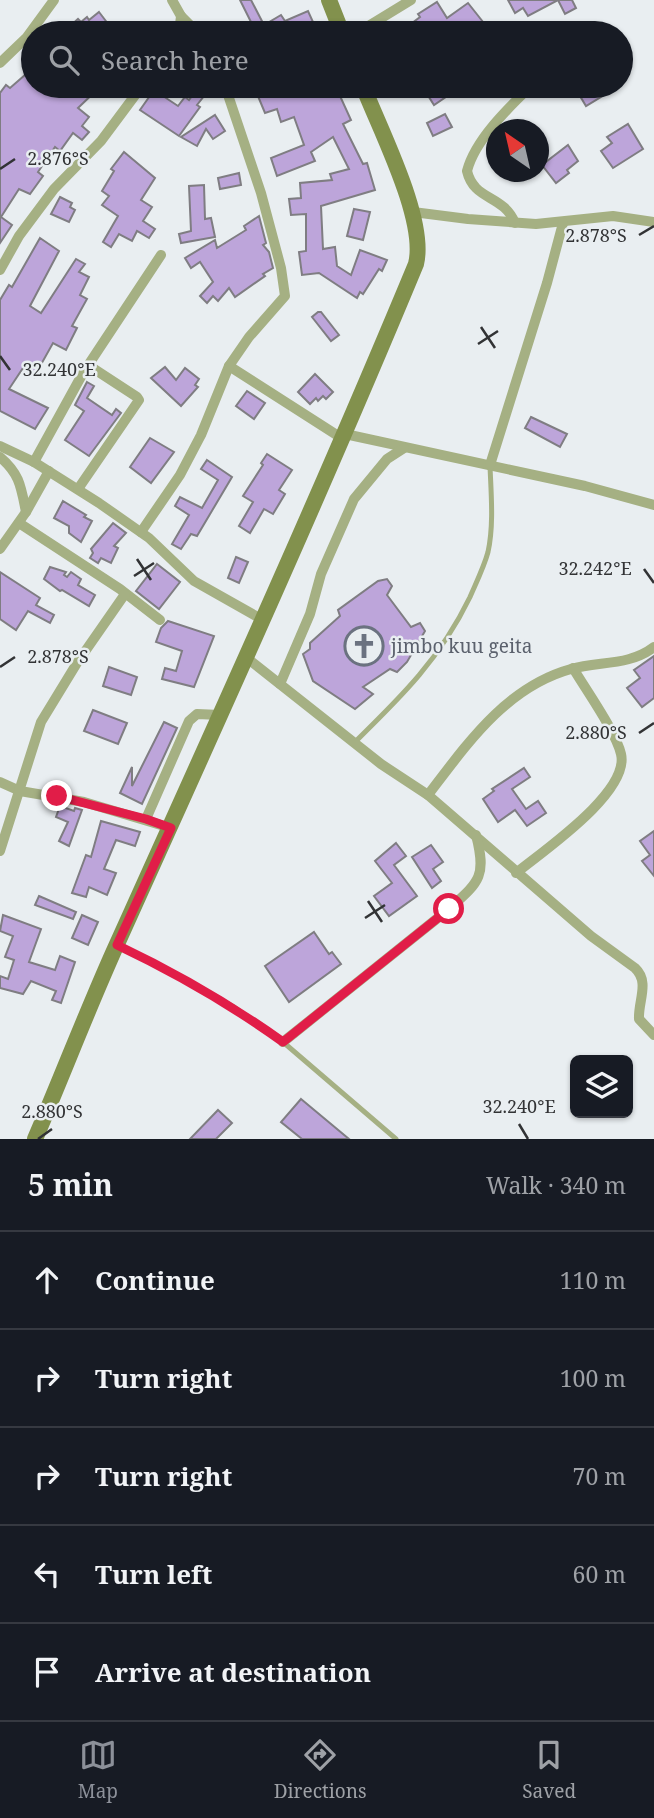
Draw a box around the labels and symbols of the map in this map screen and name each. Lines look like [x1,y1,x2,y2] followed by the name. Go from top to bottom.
[486,119,549,182] north arrow
[27,146,89,170] text: 2.876°S
[565,223,627,247] text: 2.878°S
[22,357,96,381] text: 32.240°E
[558,556,632,580] text: 32.242°E
[343,625,385,667] church icon: jimbo kuu geita
[390,633,532,659] place label: jimbo kuu geita
[27,644,89,668] text: 2.878°S
[565,720,627,744] text: 2.880°S
[41,780,72,811] route end
[433,893,464,924] route start
[482,1094,556,1118] text: 32.240°E
[21,1099,83,1123] text: 2.880°S

